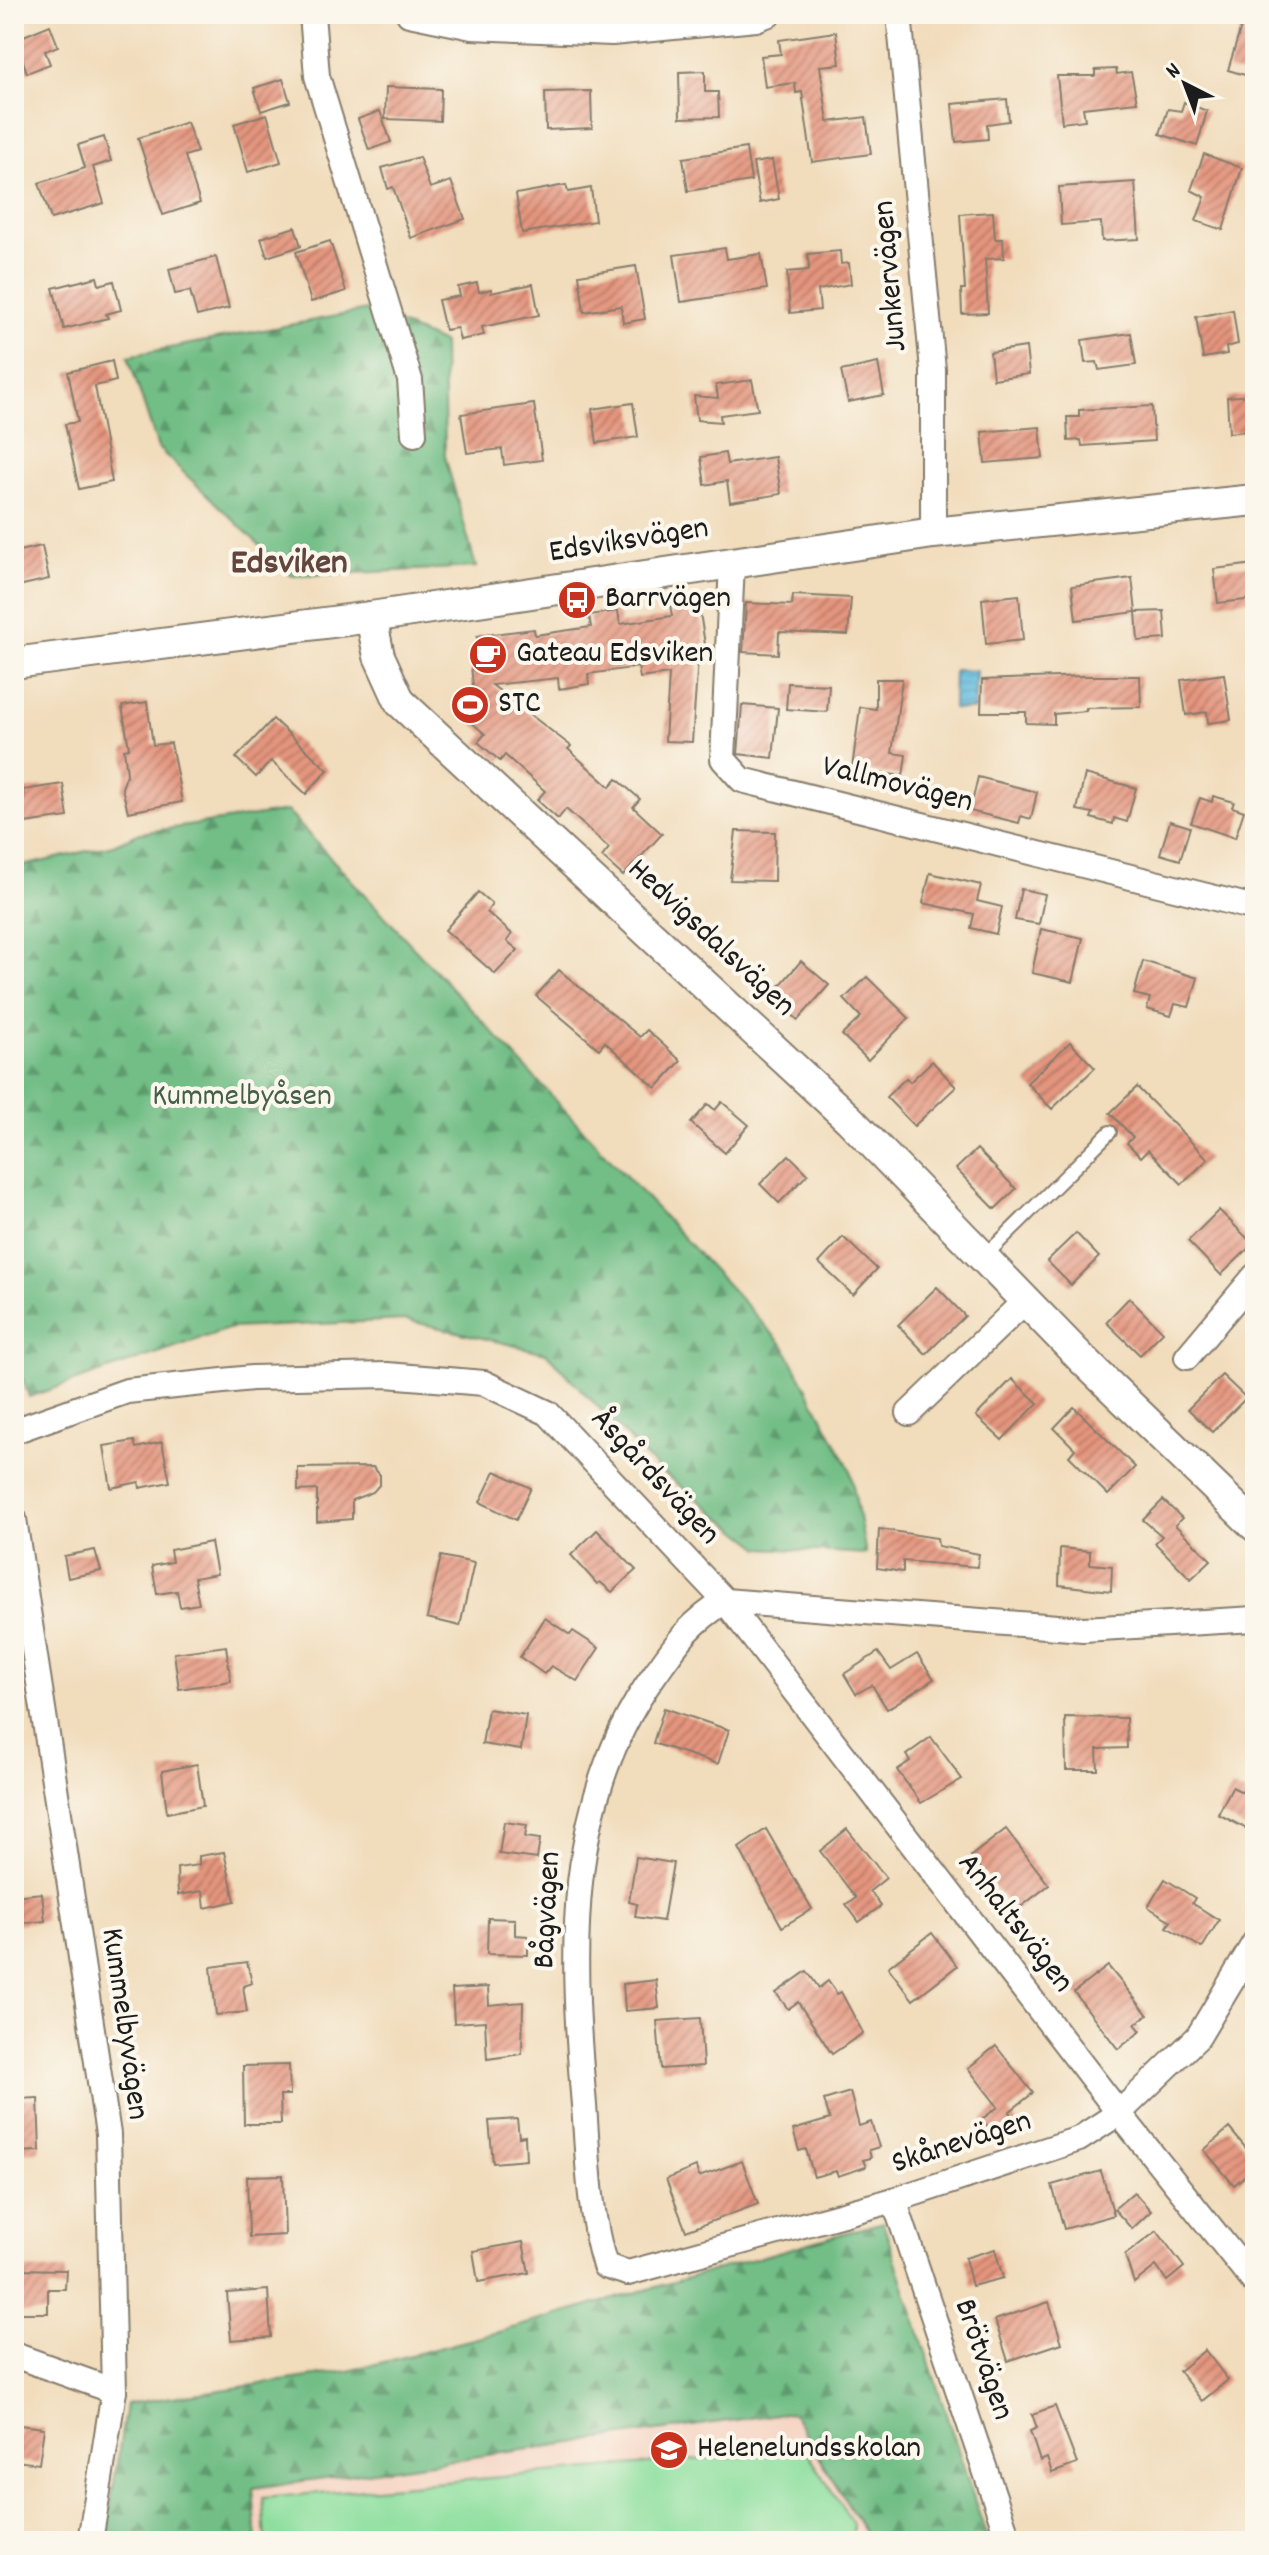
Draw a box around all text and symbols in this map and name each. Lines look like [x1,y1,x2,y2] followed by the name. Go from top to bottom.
[1145,44,1225,124] north arrow
[1160,56,1188,87] text: N
[862,199,922,353] street label: Junkervägen
[546,507,712,577] street label: Edsviksvägen
[230,539,348,591] district label: Edsviken
[605,577,731,623] place label: Barrvägen
[556,579,598,621] bus stop icon: Barrvägen
[516,632,713,678] place label: Gateau Edsviken
[467,634,509,676] cafe icon: Gateau Edsviken
[498,682,541,728] place label: STC
[449,684,491,726] sports icon: STC
[817,745,977,827] street label: Vallmovägen
[616,849,804,1029] street label: Hedvigsdalsvägen
[152,1075,332,1121] park label: Kummelbyåsen
[578,1399,730,1557] street label: Åsgårdsvägen
[944,1844,1084,2004] street label: Anhaltsvägen
[523,1850,575,1970] street label: Bågvägen
[87,1925,159,2123] street label: Kummelbyvägen
[886,2100,1038,2188] street label: Skånevägen
[940,2293,1024,2427] street label: Brötvägen
[697,2427,921,2473] place label: Helenelundsskolan
[648,2429,690,2471] school or university icon: Helenelundsskolan

